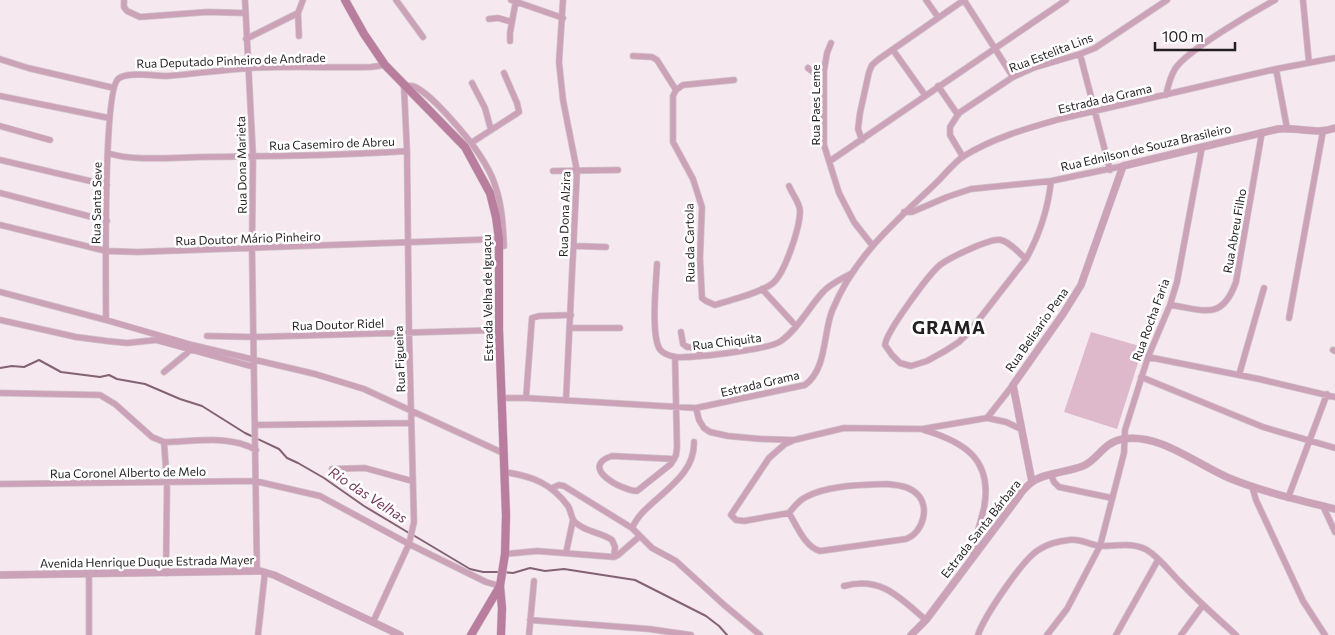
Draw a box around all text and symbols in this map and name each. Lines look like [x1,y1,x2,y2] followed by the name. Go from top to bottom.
[1155,20,1235,52] scale bar
[1162,27,1204,45] text: 100 m
[1007,30,1095,75] street label: Rua Estelita Lins
[136,50,326,70] street label: Rua Deputado Pinheiro de Andrade
[808,64,822,146] street label: Rua Paes Leme
[1056,80,1153,116] street label: Estrada da Grama
[233,116,249,214] street label: Rua Dona Marieta
[1059,121,1232,173] street label: Rua Ednilson de Souza Brasileiro
[269,134,395,152] street label: Rua Casemiro de Abreu
[88,162,104,244] street label: Rua Santa Seve
[556,171,572,257] street label: Rua Dona Alzira
[1220,187,1248,274] street label: Rua Abreu Filho
[681,203,697,283] street label: Rua da Cartola
[175,228,321,248] street label: Rua Doutor Mário Pinheiro
[479,234,495,362] street label: Estrada Velha de Iguaçu
[1129,277,1171,363] street label: Rua Rocha Faria
[1002,285,1070,374] street label: Rua Belisario Pena
[291,315,384,333] street label: Rua Doutor Ridel
[912,316,986,338] district label: GRAMA
[391,325,407,393] street label: Rua Figueira
[692,330,762,352] street label: Rua Chiquita
[719,367,801,399] street label: Estrada Grama
[326,463,411,526] water label: Rio das Velhas
[50,464,206,480] street label: Rua Coronel Alberto de Melo
[938,477,1023,580] street label: Estrada Santa Bárbara
[40,552,254,570] street label: Avenida Henrique Duque Estrada Mayer

